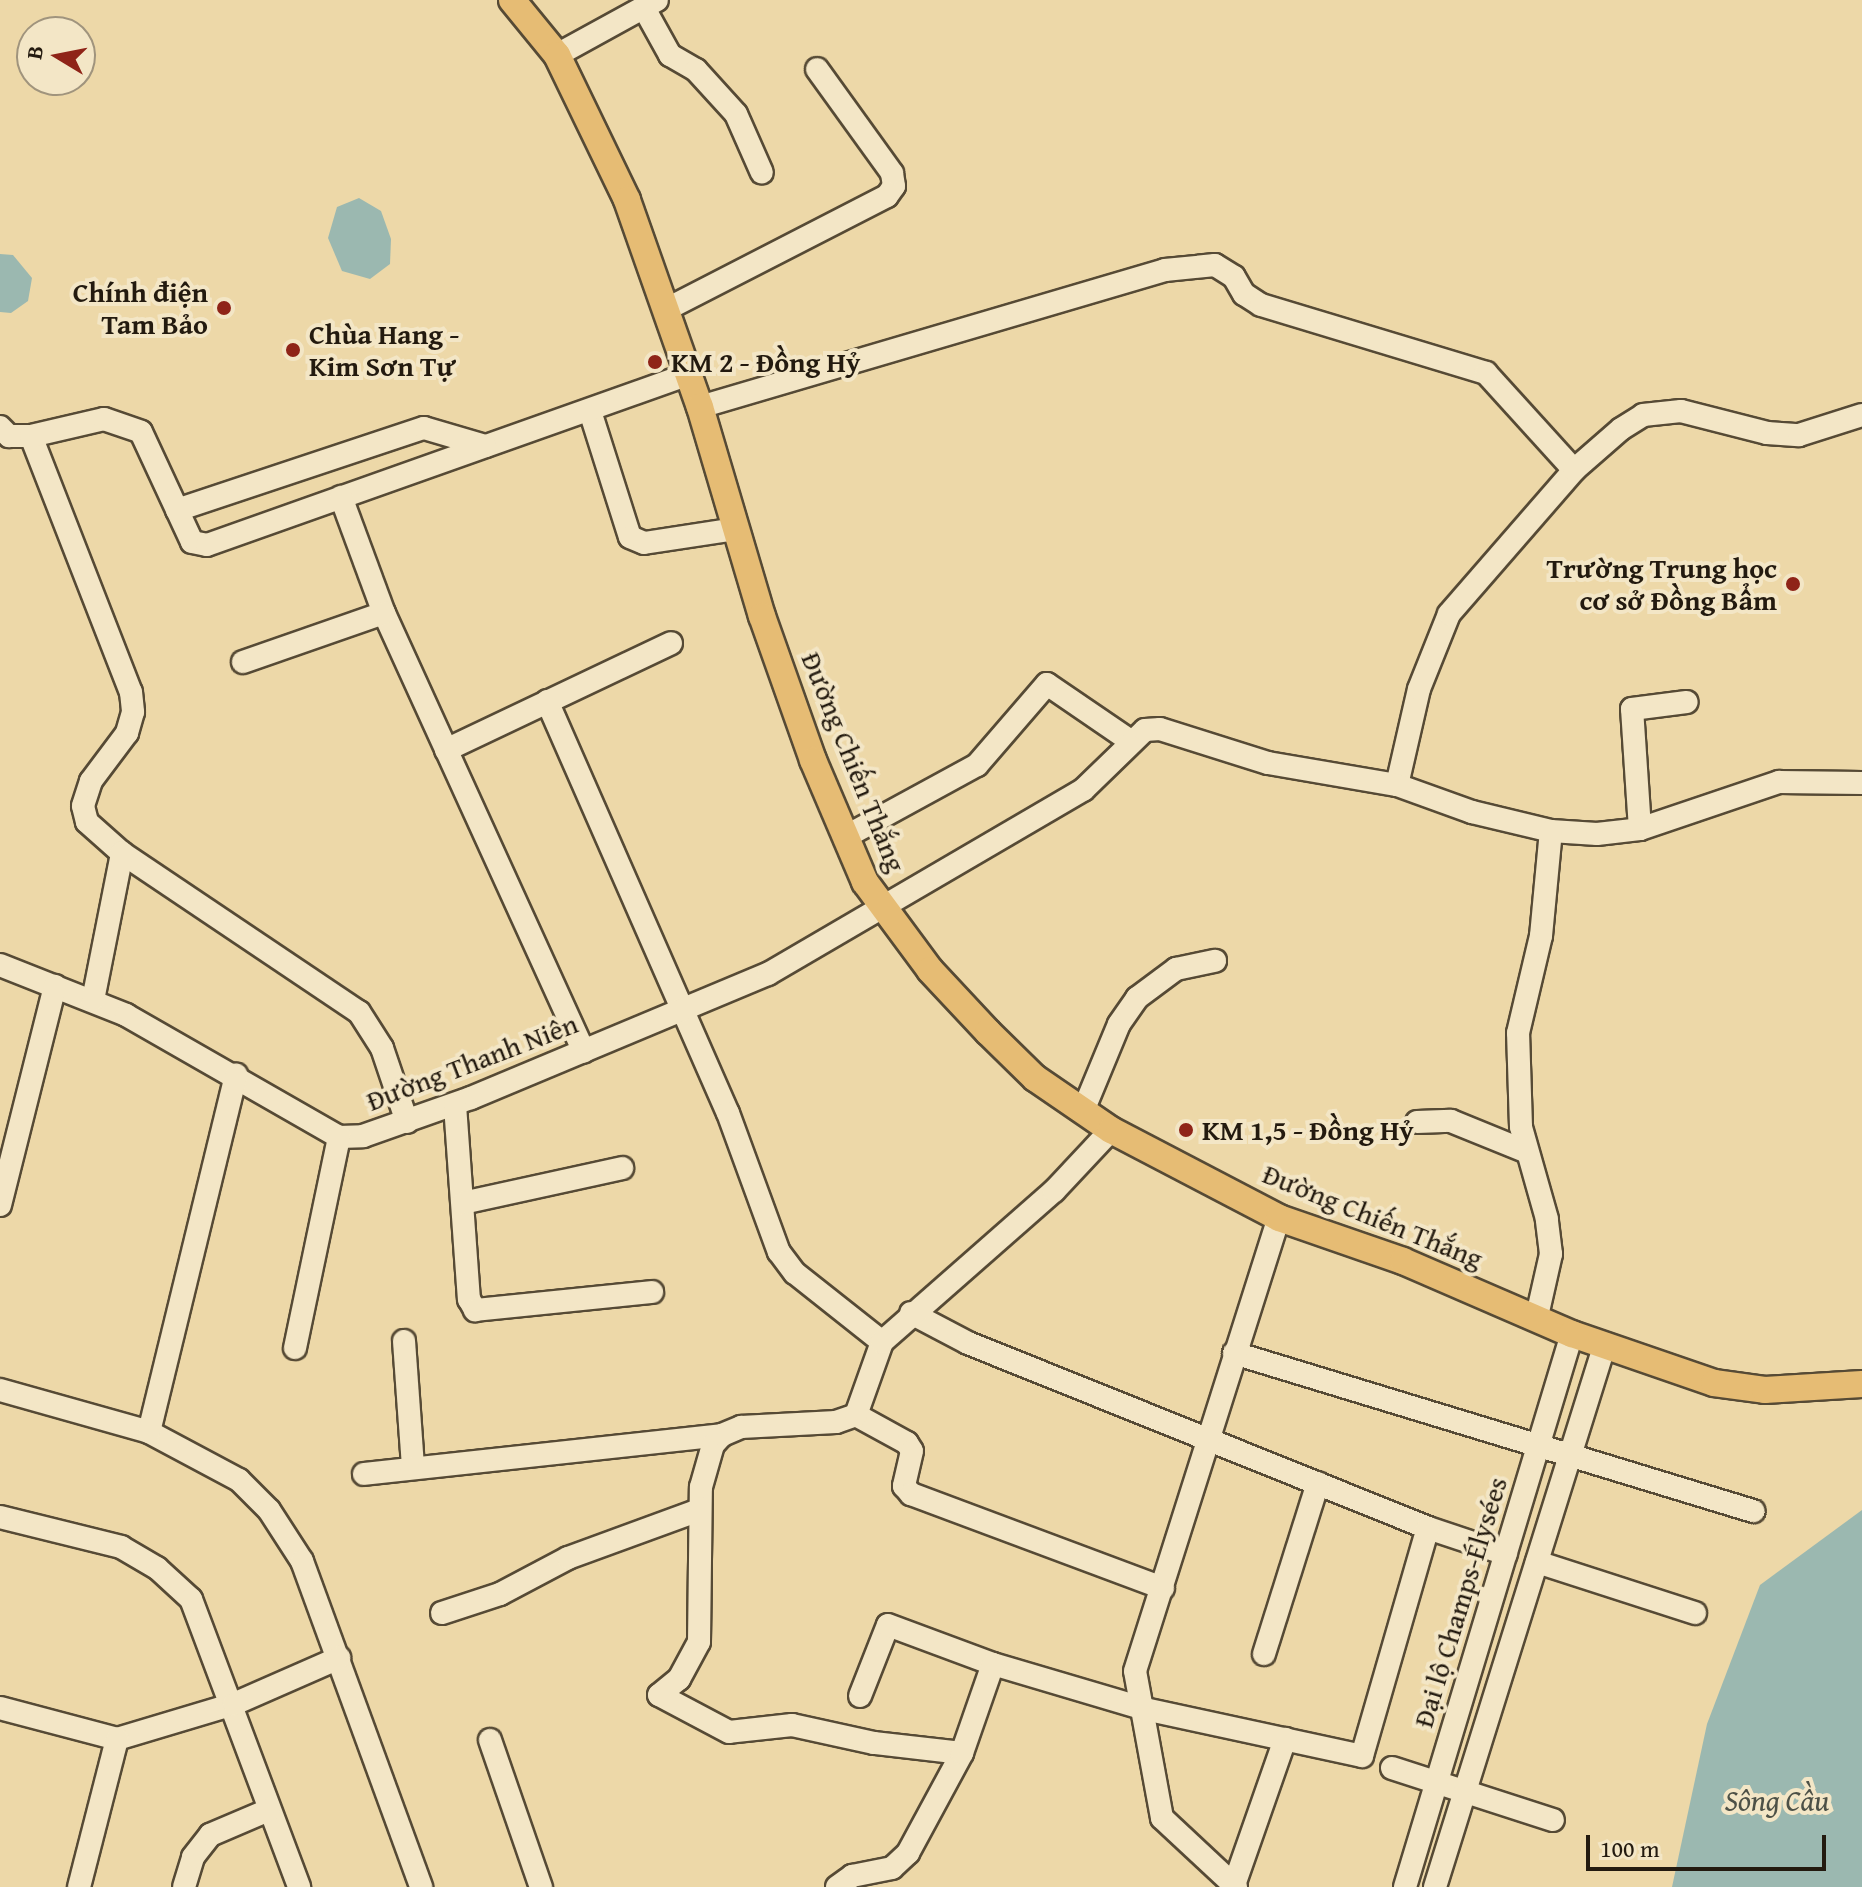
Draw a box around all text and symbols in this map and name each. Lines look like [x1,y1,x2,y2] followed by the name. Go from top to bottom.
[16,16,96,96] north arrow
[17,43,51,62] text: B
[73,275,208,341] place label: Chính điện Tam Bảo
[215,299,233,317] marker: Chính điện Tam Bảo
[309,317,459,383] place label: Chùa Hang - Kim Sơn Tự
[284,341,302,359] marker: Chùa Hang - Kim Sơn Tự
[671,345,860,379] place label: KM 2 - Đồng Hỷ
[646,353,664,371] marker: KM 2 - Đồng Hỷ
[1546,551,1777,617] place label: Trường Trung học cơ sở Đồng Bẩm
[1784,575,1802,593] marker: Trường Trung học cơ sở Đồng Bẩm
[795,647,913,877] street label: Đường Chiến Thắng
[362,1006,582,1118] street label: Đường Thanh Niên
[1202,1113,1414,1147] place label: KM 1,5 - Đồng Hỷ
[1177,1121,1195,1139] marker: KM 1,5 - Đồng Hỷ
[1258,1157,1488,1275] street label: Đường Chiến Thắng
[1406,1473,1514,1731] street label: Đại lộ Champs-Élysées
[1724,1782,1830,1818] water label: Sông Cầu
[1590,1819,1830,1869] scale bar
[1600,1831,1660,1866] text: 100 m

